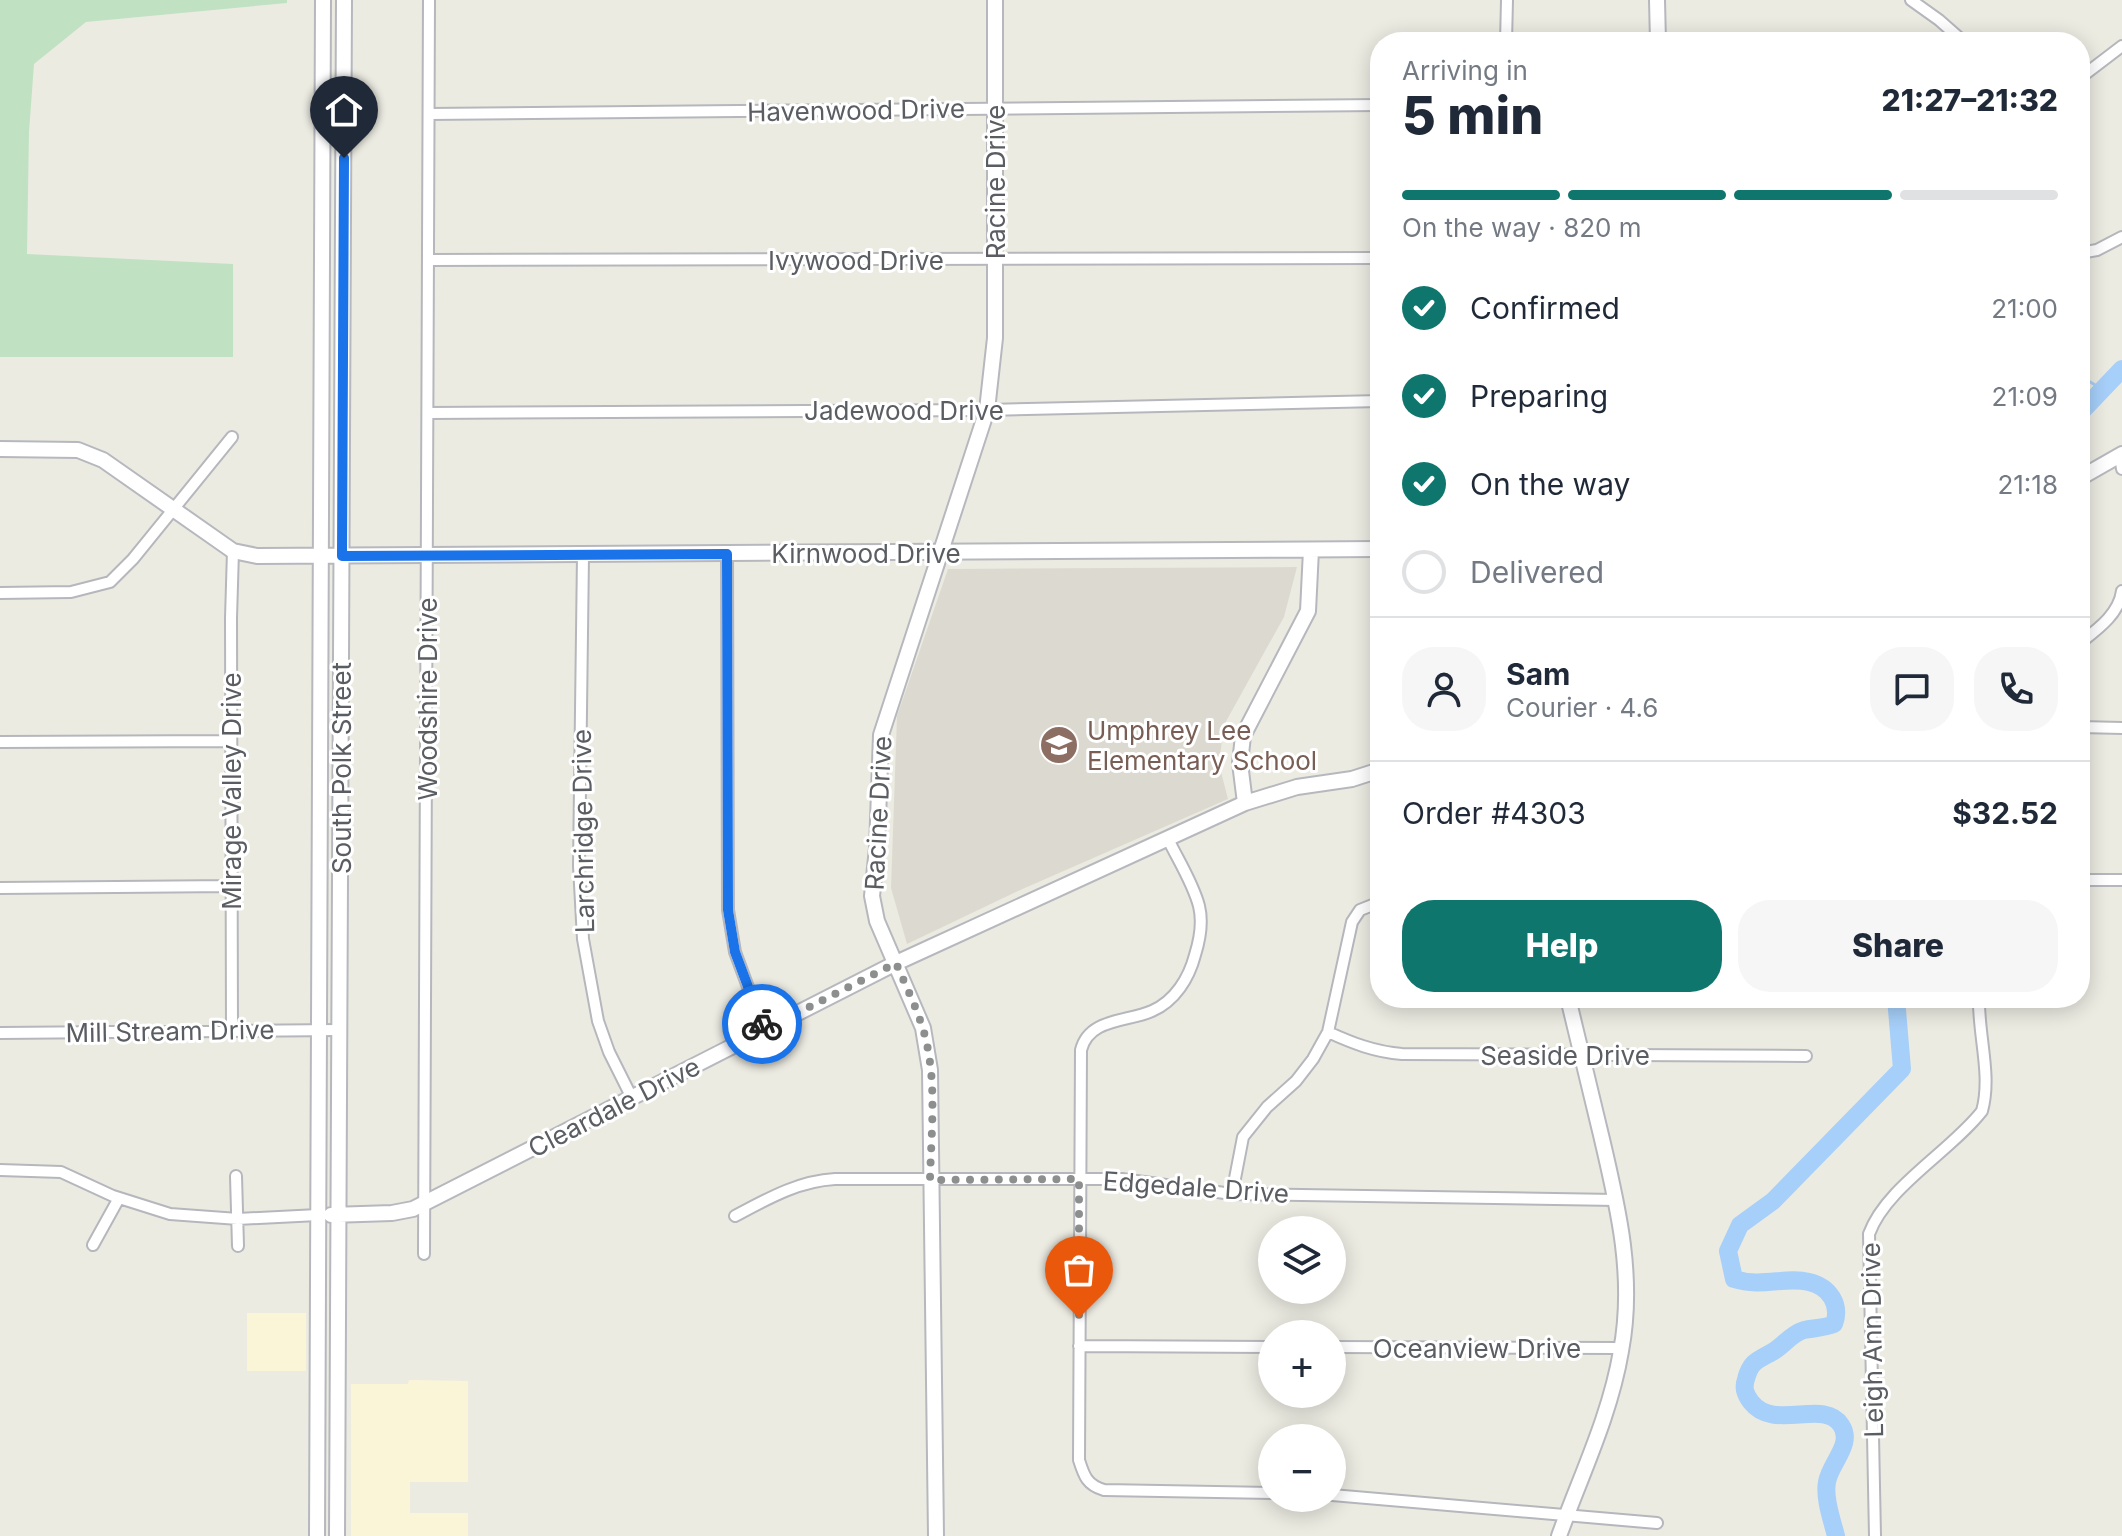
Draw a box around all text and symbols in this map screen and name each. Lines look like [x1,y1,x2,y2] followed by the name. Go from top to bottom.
[1402,55,1528,86] text: Arriving in
[310,76,378,158] pin
[1882,82,2058,118] text: 21:27–21:32
[1402,84,1543,147] text: 5 min
[322,88,366,132] icon: home
[747,93,965,127] street label: Havenwood Drive
[980,105,1011,259] street label: Racine Drive
[1402,212,1642,243] text: On the way · 820 m
[768,245,944,276] street label: Ivywood Drive
[1402,286,1446,330] icon: check
[1470,290,1620,326] text: Confirmed
[1991,293,2058,324] text: 21:00
[1402,374,1446,418] icon: check
[1470,378,1608,414] text: Preparing
[1992,381,2058,412] text: 21:09
[804,395,1004,426] street label: Jadewood Drive
[1402,462,1446,506] icon: check
[1470,466,1630,502] text: On the way
[1997,469,2058,500] text: 21:18
[771,538,961,569] street label: Kirnwood Drive
[1470,554,1604,590] text: Delivered
[412,597,443,801] street label: Woodshire Drive
[1402,647,1486,731] button: person
[1870,647,1954,731] button: chat
[1974,647,2058,731] button: phone
[1506,656,1570,692] text: Sam
[326,662,357,874] street label: South Polk Street
[216,672,247,910] street label: Mirage Valley Drive
[1506,692,1658,723] text: Courier · 4.6
[1087,715,1317,776] place label: Umphrey Lee Elementary School
[1038,724,1080,766] school or university icon: Umphrey Lee Elementary School
[566,729,600,933] street label: Larchridge Drive
[858,735,898,891] street label: Racine Drive
[1402,795,1586,831] text: Order #4303
[1952,795,2058,831] text: $32.52
[1402,900,1722,992] button: Help
[1738,900,2058,992] button: Share
[722,984,802,1064] courier
[740,1002,784,1046] icon: bike
[65,1014,275,1048] street label: Mill Stream Drive
[1480,1040,1650,1071] street label: Seaside Drive
[523,1050,705,1164] street label: Cleardale Drive
[1102,1165,1290,1209] street label: Edgedale Drive
[1258,1216,1346,1512] map controls
[1258,1216,1346,1304] button: layers
[1045,1236,1113,1318] pin
[1855,1242,1889,1438] street label: Leigh Ann Drive
[1057,1248,1101,1292] icon: bag
[1258,1320,1346,1408] button: +
[1373,1333,1581,1364] street label: Oceanview Drive
[1258,1424,1346,1512] button: −

